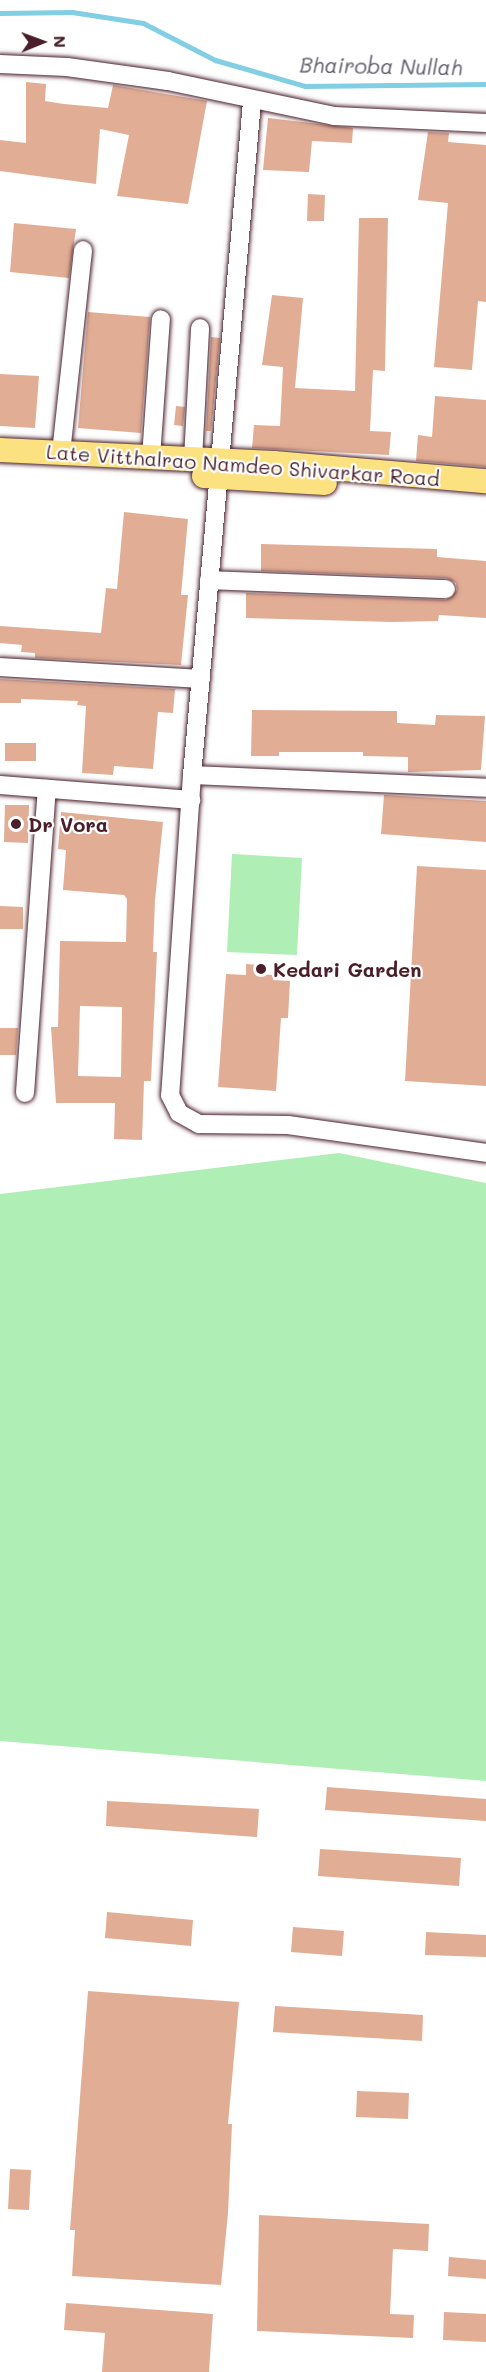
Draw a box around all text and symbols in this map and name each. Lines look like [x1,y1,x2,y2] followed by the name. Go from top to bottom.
[12,12,72,72] north arrow
[50,35,71,48] text: N
[299,52,463,80] water label: Bhairoba Nullah
[46,439,440,491] street label: Late Vitthalrao Namdeo Shivarkar Road
[28,812,108,836] place label: Dr Vora
[9,817,23,831] marker: Dr Vora
[273,957,422,981] place label: Kedari Garden
[254,962,268,976] marker: Kedari Garden

